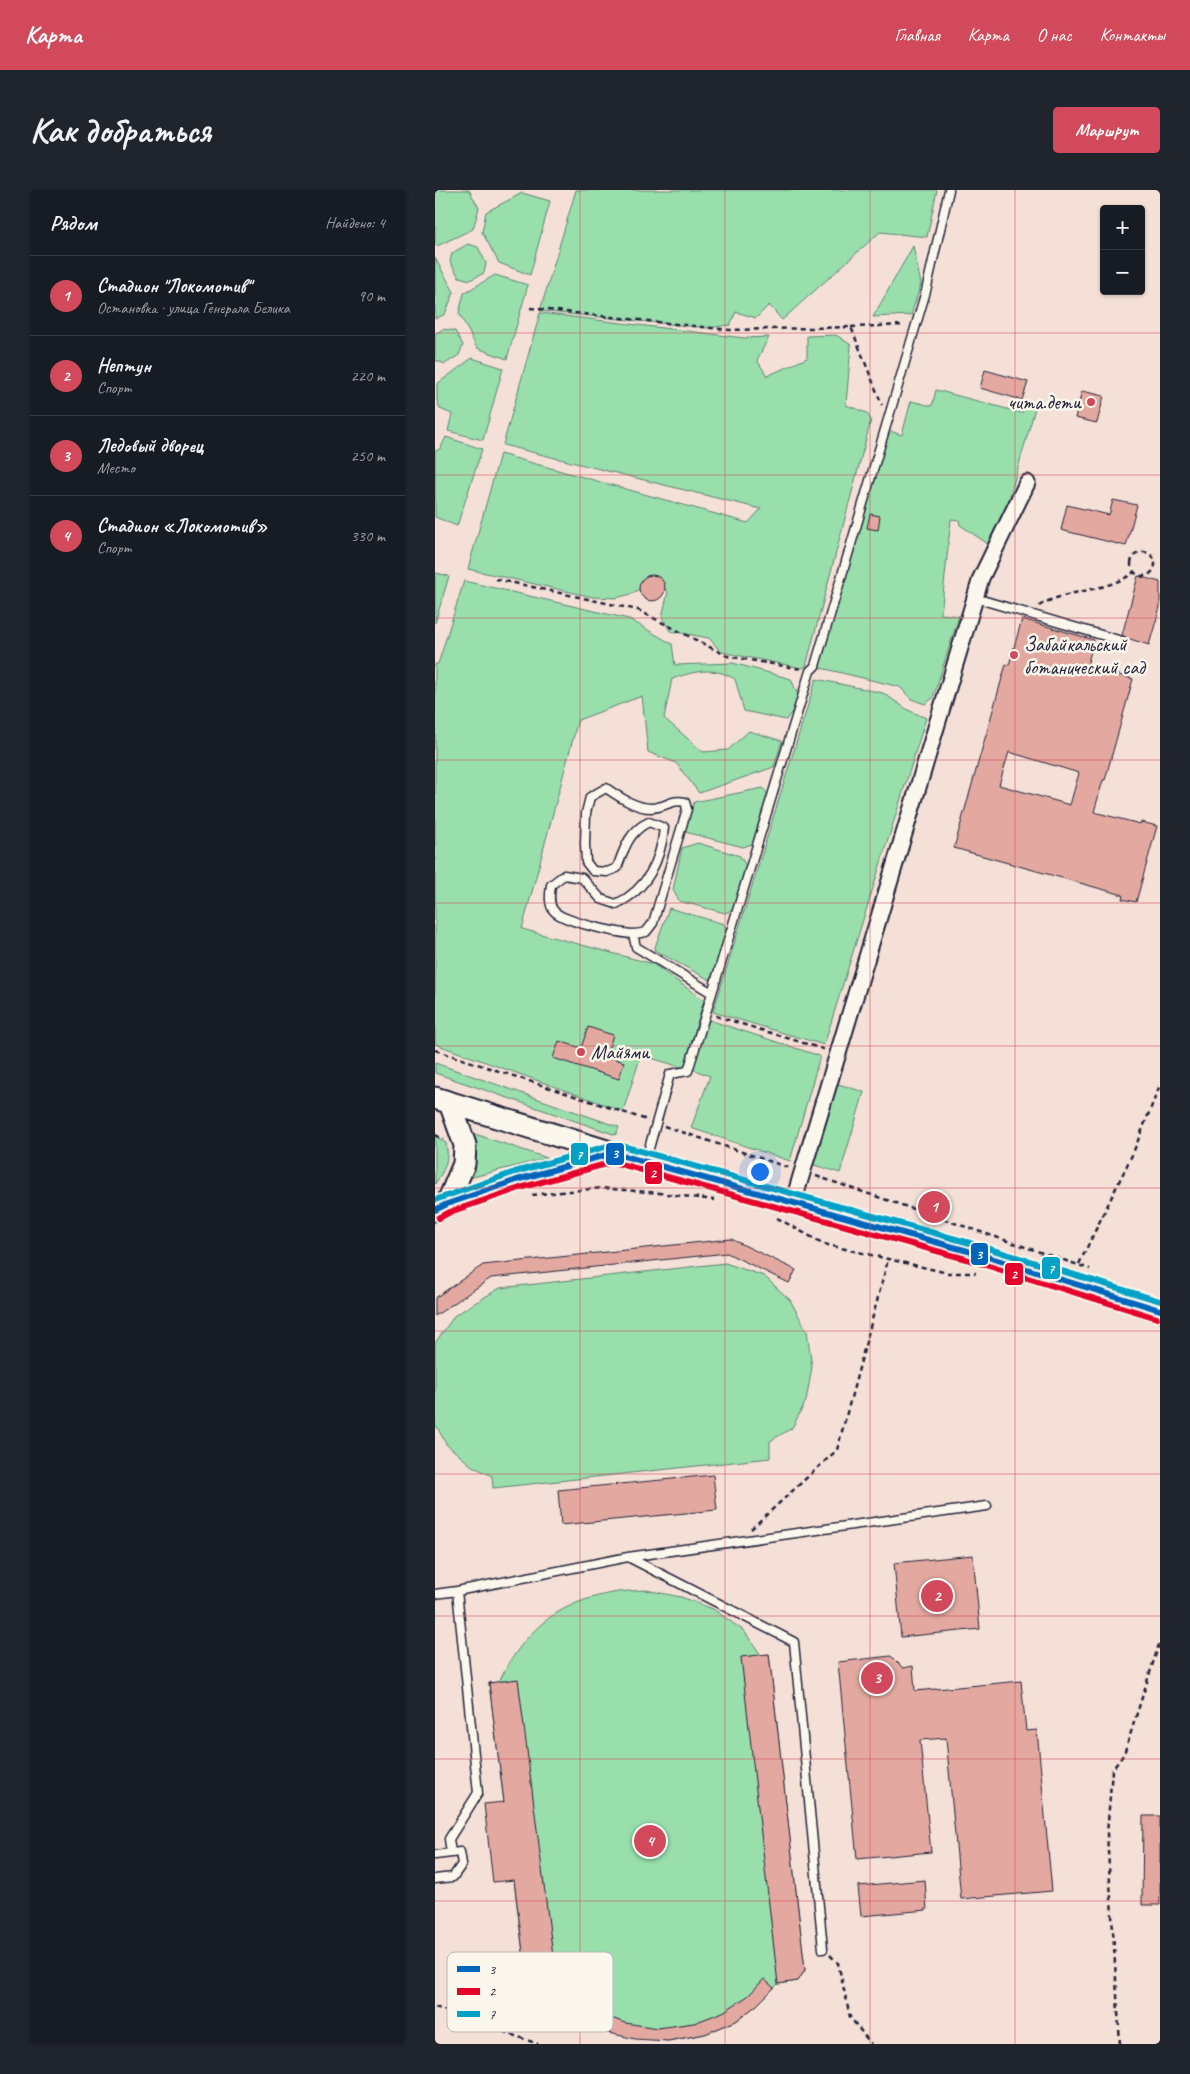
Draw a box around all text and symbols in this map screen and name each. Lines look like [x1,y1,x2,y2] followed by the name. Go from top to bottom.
[25,20,82,50] text: Карта
[895,24,940,46] text: Главная
[968,24,1009,46] text: Карта
[1037,24,1072,46] text: О нас
[1100,24,1165,46] text: Контакты
[1053,107,1160,153] button: Маршрут
[30,108,211,153] text: Как добраться
[1100,205,1145,295] map controls
[1100,205,1145,250] button: +
[50,210,97,236] text: Рядом
[325,213,385,233] text: Найдено: 4
[1100,250,1145,295] button: −
[97,274,251,298] text: Стадион "Локомотив"
[62,286,70,306] text: 1
[358,286,385,306] text: 90 m
[97,298,290,318] text: Остановка · улица Генерала Белика
[97,354,151,378] text: Нептун
[62,366,70,386] text: 2
[351,366,385,386] text: 220 m
[97,378,132,398] text: Спорт
[1008,390,1082,415] place label: чита.дети
[1085,396,1097,408] marker: чита.дети
[97,434,203,458] text: Ледовый дворец
[62,446,70,466] text: 3
[351,446,385,466] text: 250 m
[97,458,135,478] text: Место
[97,514,267,538] text: Стадион «Локомотив»
[62,526,70,546] text: 4
[351,526,385,546] text: 330 m
[97,538,132,558] text: Спорт
[1024,632,1146,680] place label: Забайкальский ботанический сад
[1008,649,1020,661] marker: Забайкальский ботанический сад
[591,1040,650,1065] place label: Майями
[575,1046,587,1058] marker: Майями
[570,1142,589,1166] line badge: 7
[605,1142,625,1166] line badge: 3
[612,1145,620,1162] text: 3
[576,1146,584,1163] text: 7
[747,1159,773,1185] your location
[644,1161,663,1185] line badge: 2
[650,1165,658,1182] text: 2
[918,1188,950,1226] pin: 1
[970,1242,989,1266] line badge: 3
[976,1246,984,1263] text: 3
[1041,1256,1061,1280] line badge: 7
[1048,1260,1056,1277] text: 7
[1004,1262,1024,1286] line badge: 2
[1011,1266,1019,1283] text: 2
[921,1577,953,1615] pin: 2
[861,1659,893,1697] pin: 3
[634,1822,666,1860] pin: 4
[447,1952,613,2032] legend
[489,1961,497,1978] text: 3
[489,1983,497,2000] text: 2
[489,2006,496,2023] text: 7

